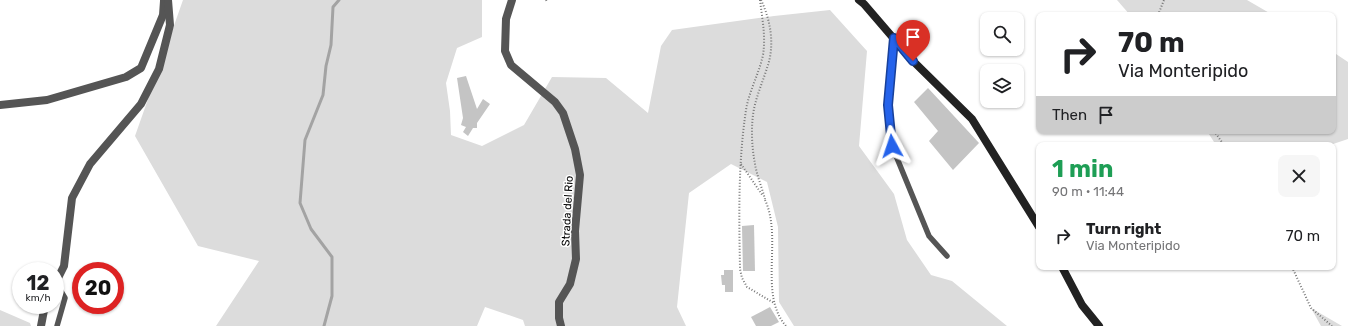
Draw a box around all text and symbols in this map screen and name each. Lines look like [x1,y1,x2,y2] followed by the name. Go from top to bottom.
[980,12,1024,108] map controls
[980,12,1024,56] button: search
[896,20,930,61] pin
[902,26,924,48] icon: arrive
[1118,26,1185,59] text: 70 m
[1052,28,1104,80] icon: right
[1118,60,1248,82] text: Via Monteripido
[980,64,1024,108] button: layers
[1095,104,1117,126] icon: arrive
[1052,106,1087,124] text: Then
[871,125,913,167] position arrow
[1052,155,1113,183] text: 1 min
[1278,155,1320,197] button: close
[559,175,576,247] street label: Strada del Rio
[1052,184,1124,199] text: 90 m · 11:44
[1086,220,1161,238] text: Turn right
[1052,225,1074,247] icon: right
[1286,227,1320,245] text: 70 m
[1086,238,1180,253] text: Via Monteripido
[72,262,124,314] speed limit sign: 20
[27,271,49,295] text: 12
[26,292,50,304] text: km/h

